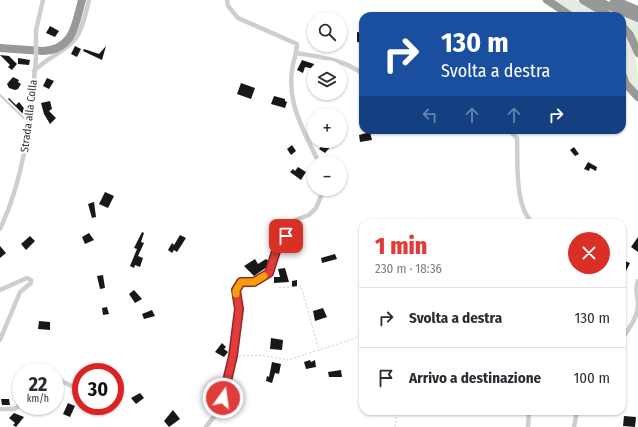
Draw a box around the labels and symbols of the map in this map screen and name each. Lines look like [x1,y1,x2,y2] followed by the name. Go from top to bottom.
[18,79,40,153] street label: Strada alla Colla
[269,219,303,253] pin
[72,363,124,415] speed limit sign: 30
[202,377,244,419] position arrow

